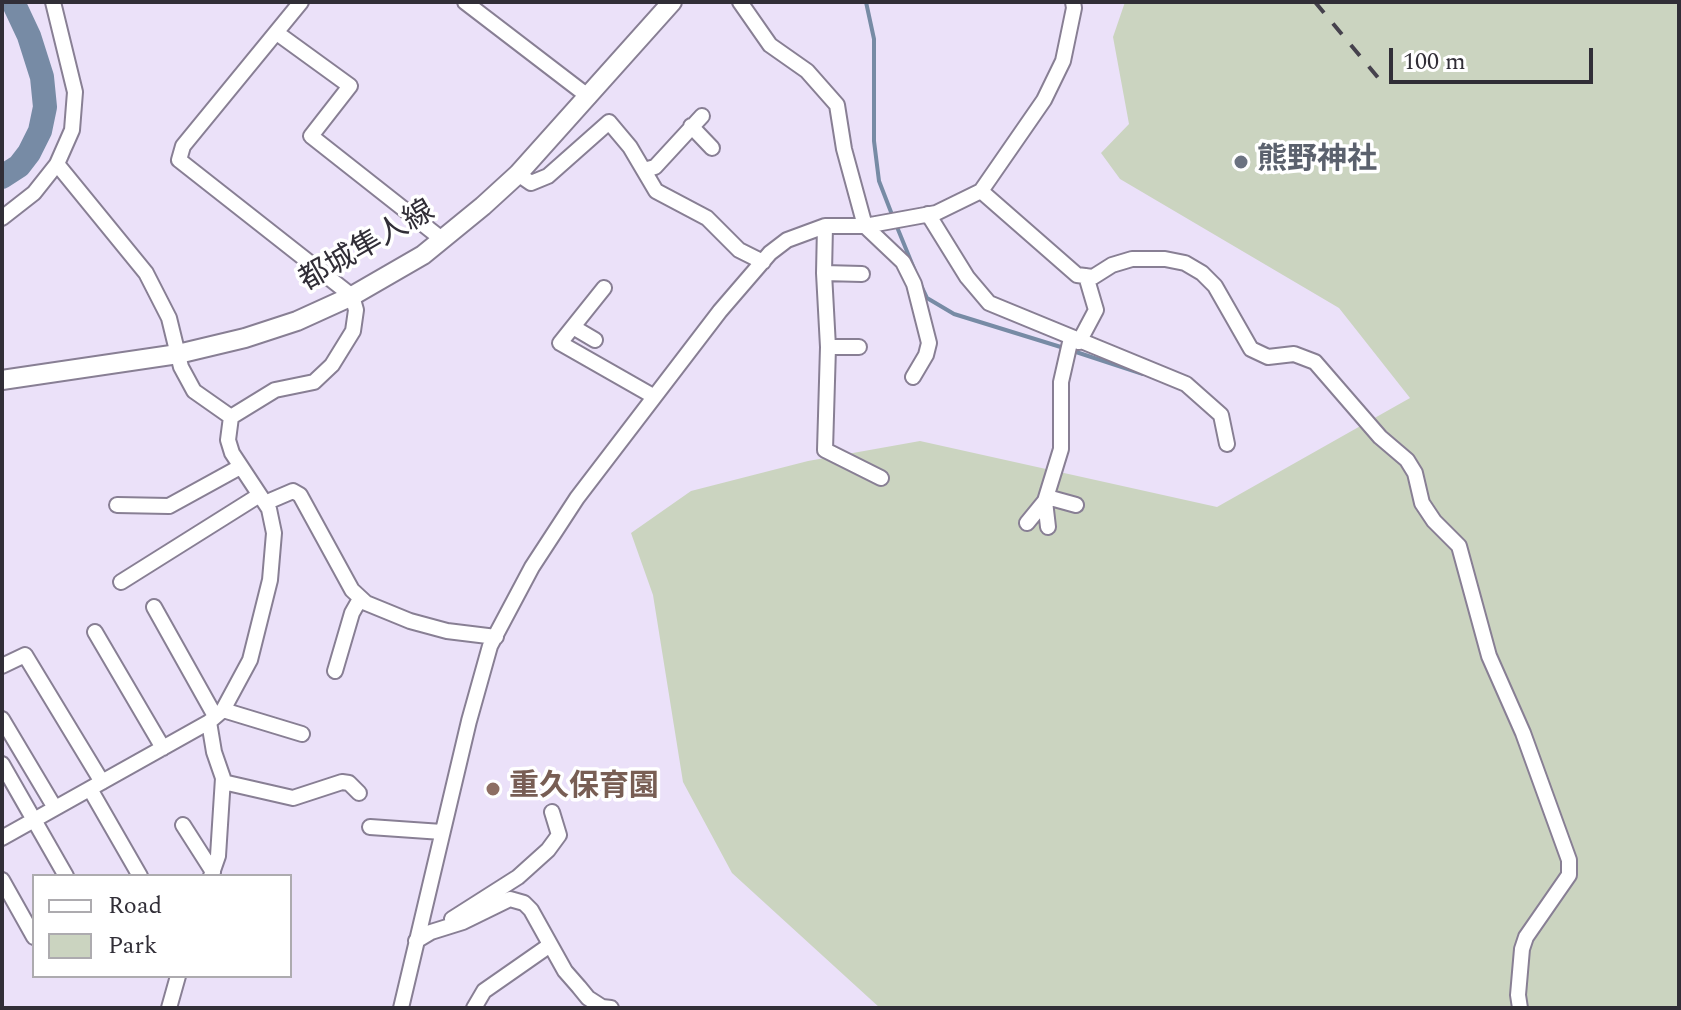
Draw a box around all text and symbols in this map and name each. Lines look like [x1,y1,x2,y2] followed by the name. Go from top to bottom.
[1393,32,1597,82] scale bar
[1403,44,1466,80] text: 100 m
[1257,144,1377,180] place label: 熊野神社
[1232,153,1250,171] marker: 熊野神社
[294,195,442,301] street label: 都城隼人線
[509,771,659,807] place label: 重久保育園
[484,780,502,798] marker: 重久保育園
[32,874,292,978] legend
[108,888,162,924] text: Road
[108,928,158,964] text: Park

